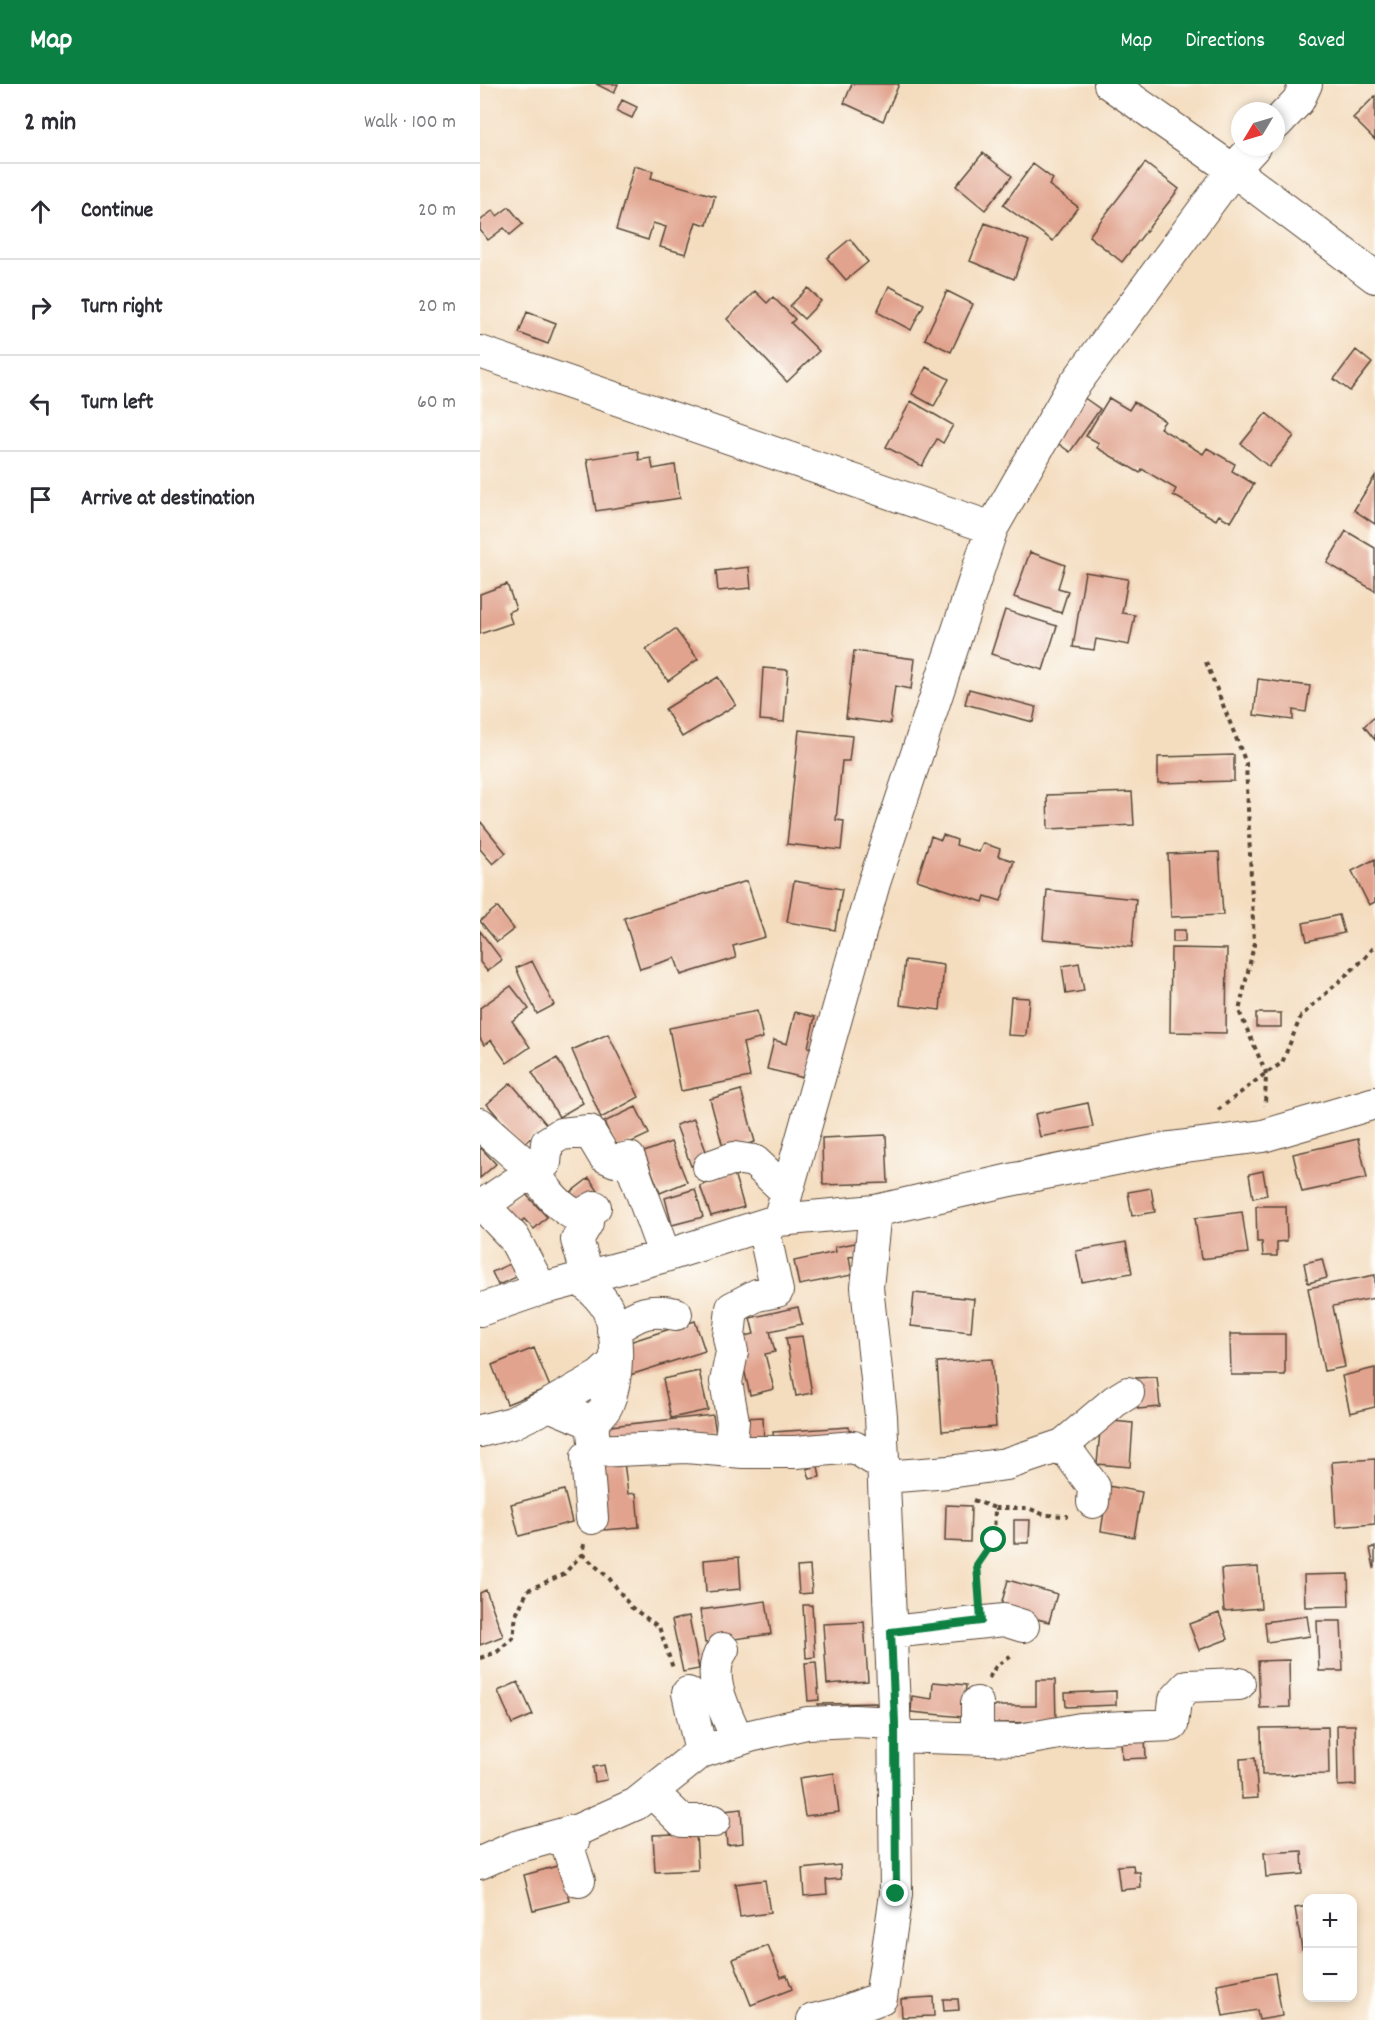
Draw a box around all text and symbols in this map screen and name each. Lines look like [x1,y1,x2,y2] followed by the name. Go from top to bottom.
[30,22,72,62] text: Map
[1121,27,1152,57] text: Map
[1185,27,1265,57] text: Directions
[1298,27,1345,57] text: Saved
[1231,102,1285,156] north arrow
[24,105,76,142] text: 2 min
[364,109,456,137] text: Walk · 100 m
[24,195,57,228] icon: ahead
[81,196,153,227] text: Continue
[418,197,456,225] text: 20 m
[24,291,57,324] icon: right
[81,292,163,323] text: Turn right
[418,293,456,321] text: 20 m
[24,387,57,420] icon: left
[81,388,153,419] text: Turn left
[417,389,456,417] text: 60 m
[24,483,57,516] icon: arrive
[81,484,255,515] text: Arrive at destination
[980,1526,1006,1552] route start
[882,1880,908,1906] route end
[1303,1894,1357,2002] map controls
[1303,1894,1357,1948] button: +
[1303,1948,1357,2002] button: −

